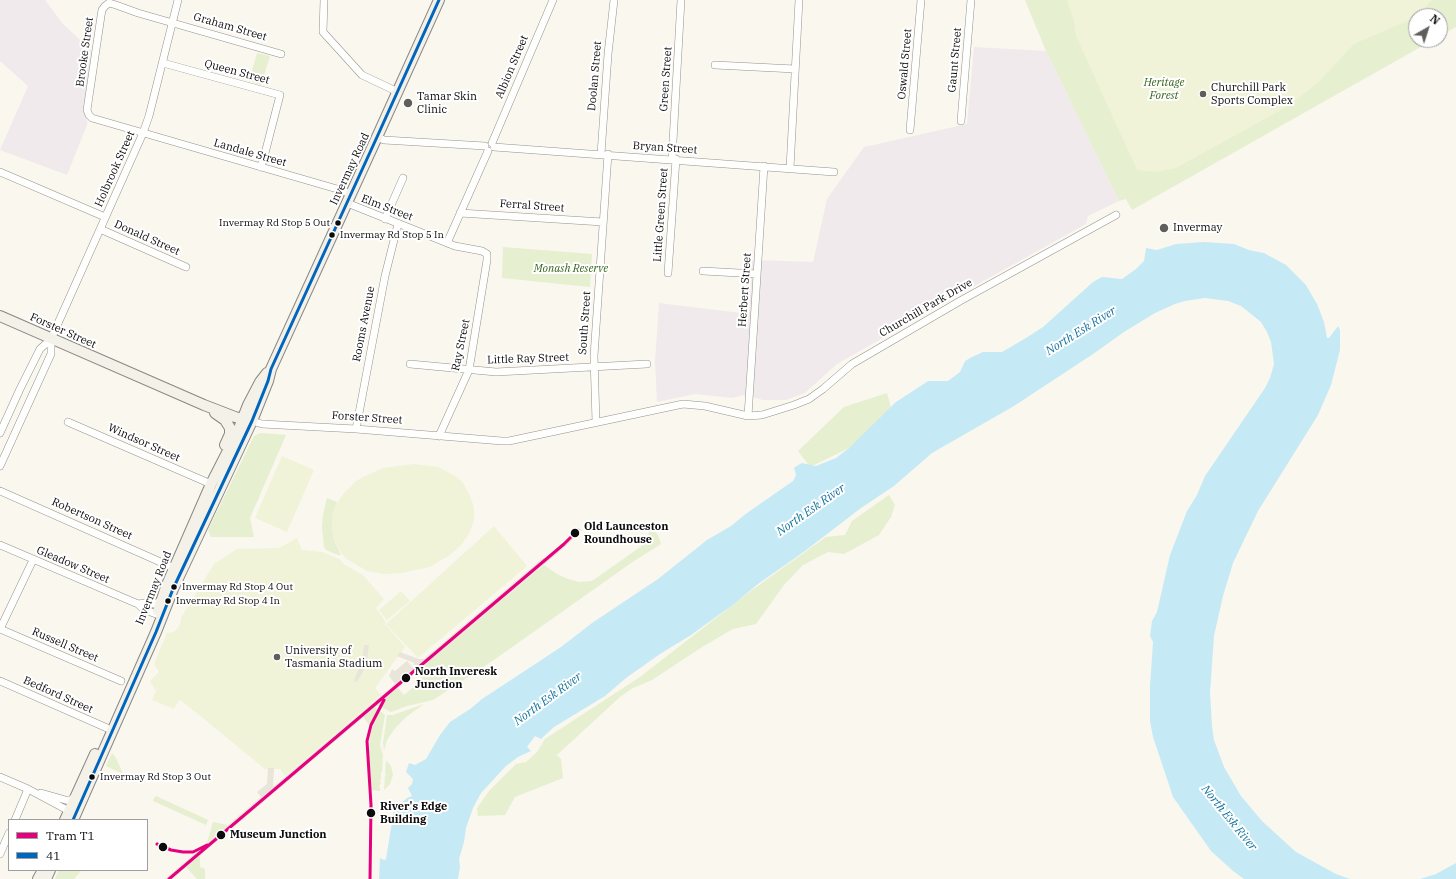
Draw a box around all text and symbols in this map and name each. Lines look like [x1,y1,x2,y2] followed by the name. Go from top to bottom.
[1408,8,1448,48] north arrow
[192,10,268,44] street label: Graham Street
[1427,11,1443,28] text: N
[74,16,96,88] street label: Brooke Street
[946,27,964,93] street label: Gaunt Street
[895,28,915,100] street label: Oswald Street
[493,33,531,101] street label: Albion Street
[585,41,605,111] street label: Doolan Street
[657,46,675,112] street label: Green Street
[203,57,271,87] street label: Queen Street
[1144,76,1184,102] park label: Heritage Forest
[1211,81,1293,107] place label: Churchill Park Sports Complex
[1198,89,1208,99] marker: Churchill Park Sports Complex
[417,90,477,116] place label: Tamar Skin Clinic
[402,97,414,109] marker: Tamar Skin Clinic
[92,129,138,209] street label: Holbrook Street
[327,131,373,207] street label: Invermay Road
[212,136,288,170] street label: Landale Street
[632,139,698,157] street label: Bryan Street
[651,167,671,263] street label: Little Green Street
[359,192,415,224] street label: Elm Street
[499,197,565,215] street label: Ferral Street
[219,217,330,229] place label: Invermay Rd Stop 5 Out
[112,218,182,258] street label: Donald Street
[333,218,343,228] marker: Invermay Rd Stop 5 Out
[1173,221,1222,235] place label: Invermay
[1158,222,1170,234] marker: Invermay
[340,229,444,241] place label: Invermay Rd Stop 5 In
[327,230,337,240] marker: Invermay Rd Stop 5 In
[736,252,754,328] street label: Herbert Street
[534,262,608,276] park label: Monash Reserve
[877,276,975,340] street label: Churchill Park Drive
[350,285,378,363] street label: Rooms Avenue
[576,291,594,355] street label: South Street
[1043,304,1119,358] water label: North Esk River
[28,311,98,351] street label: Forster Street
[449,318,473,372] street label: Ray Street
[487,351,569,367] street label: Little Ray Street
[331,409,403,427] street label: Forster Street
[106,421,182,465] street label: Windsor Street
[774,481,848,539] water label: North Esk River
[50,495,134,543] street label: Robertson Street
[584,520,668,546] place label: Old Launceston Roundhouse
[569,527,581,539] marker: Old Launceston Roundhouse
[34,544,112,586] street label: Gleadow Street
[133,549,175,627] street label: Invermay Road
[182,581,293,593] place label: Invermay Rd Stop 4 Out
[169,582,179,592] marker: Invermay Rd Stop 4 Out
[176,595,280,607] place label: Invermay Rd Stop 4 In
[163,596,173,606] marker: Invermay Rd Stop 4 In
[30,625,100,665] street label: Russell Street
[285,644,382,670] place label: University of Tasmania Stadium
[272,652,282,662] marker: University of Tasmania Stadium
[415,665,497,691] place label: North Inveresk Junction
[511,670,585,728] water label: North Esk River
[400,672,412,684] marker: North Inveresk Junction
[21,674,95,716] street label: Bedford Street
[100,771,211,783] place label: Invermay Rd Stop 3 Out
[87,772,97,782] marker: Invermay Rd Stop 3 Out
[1198,782,1260,854] water label: North Esk River
[380,800,447,826] place label: River's Edge Building
[365,807,377,819] marker: River's Edge Building
[8,819,148,871] legend
[46,828,95,843] text: Tram T1
[230,828,327,842] place label: Museum Junction
[215,829,227,841] marker: Museum Junction
[157,841,169,853] unlabelled marker
[46,848,60,863] text: 41

